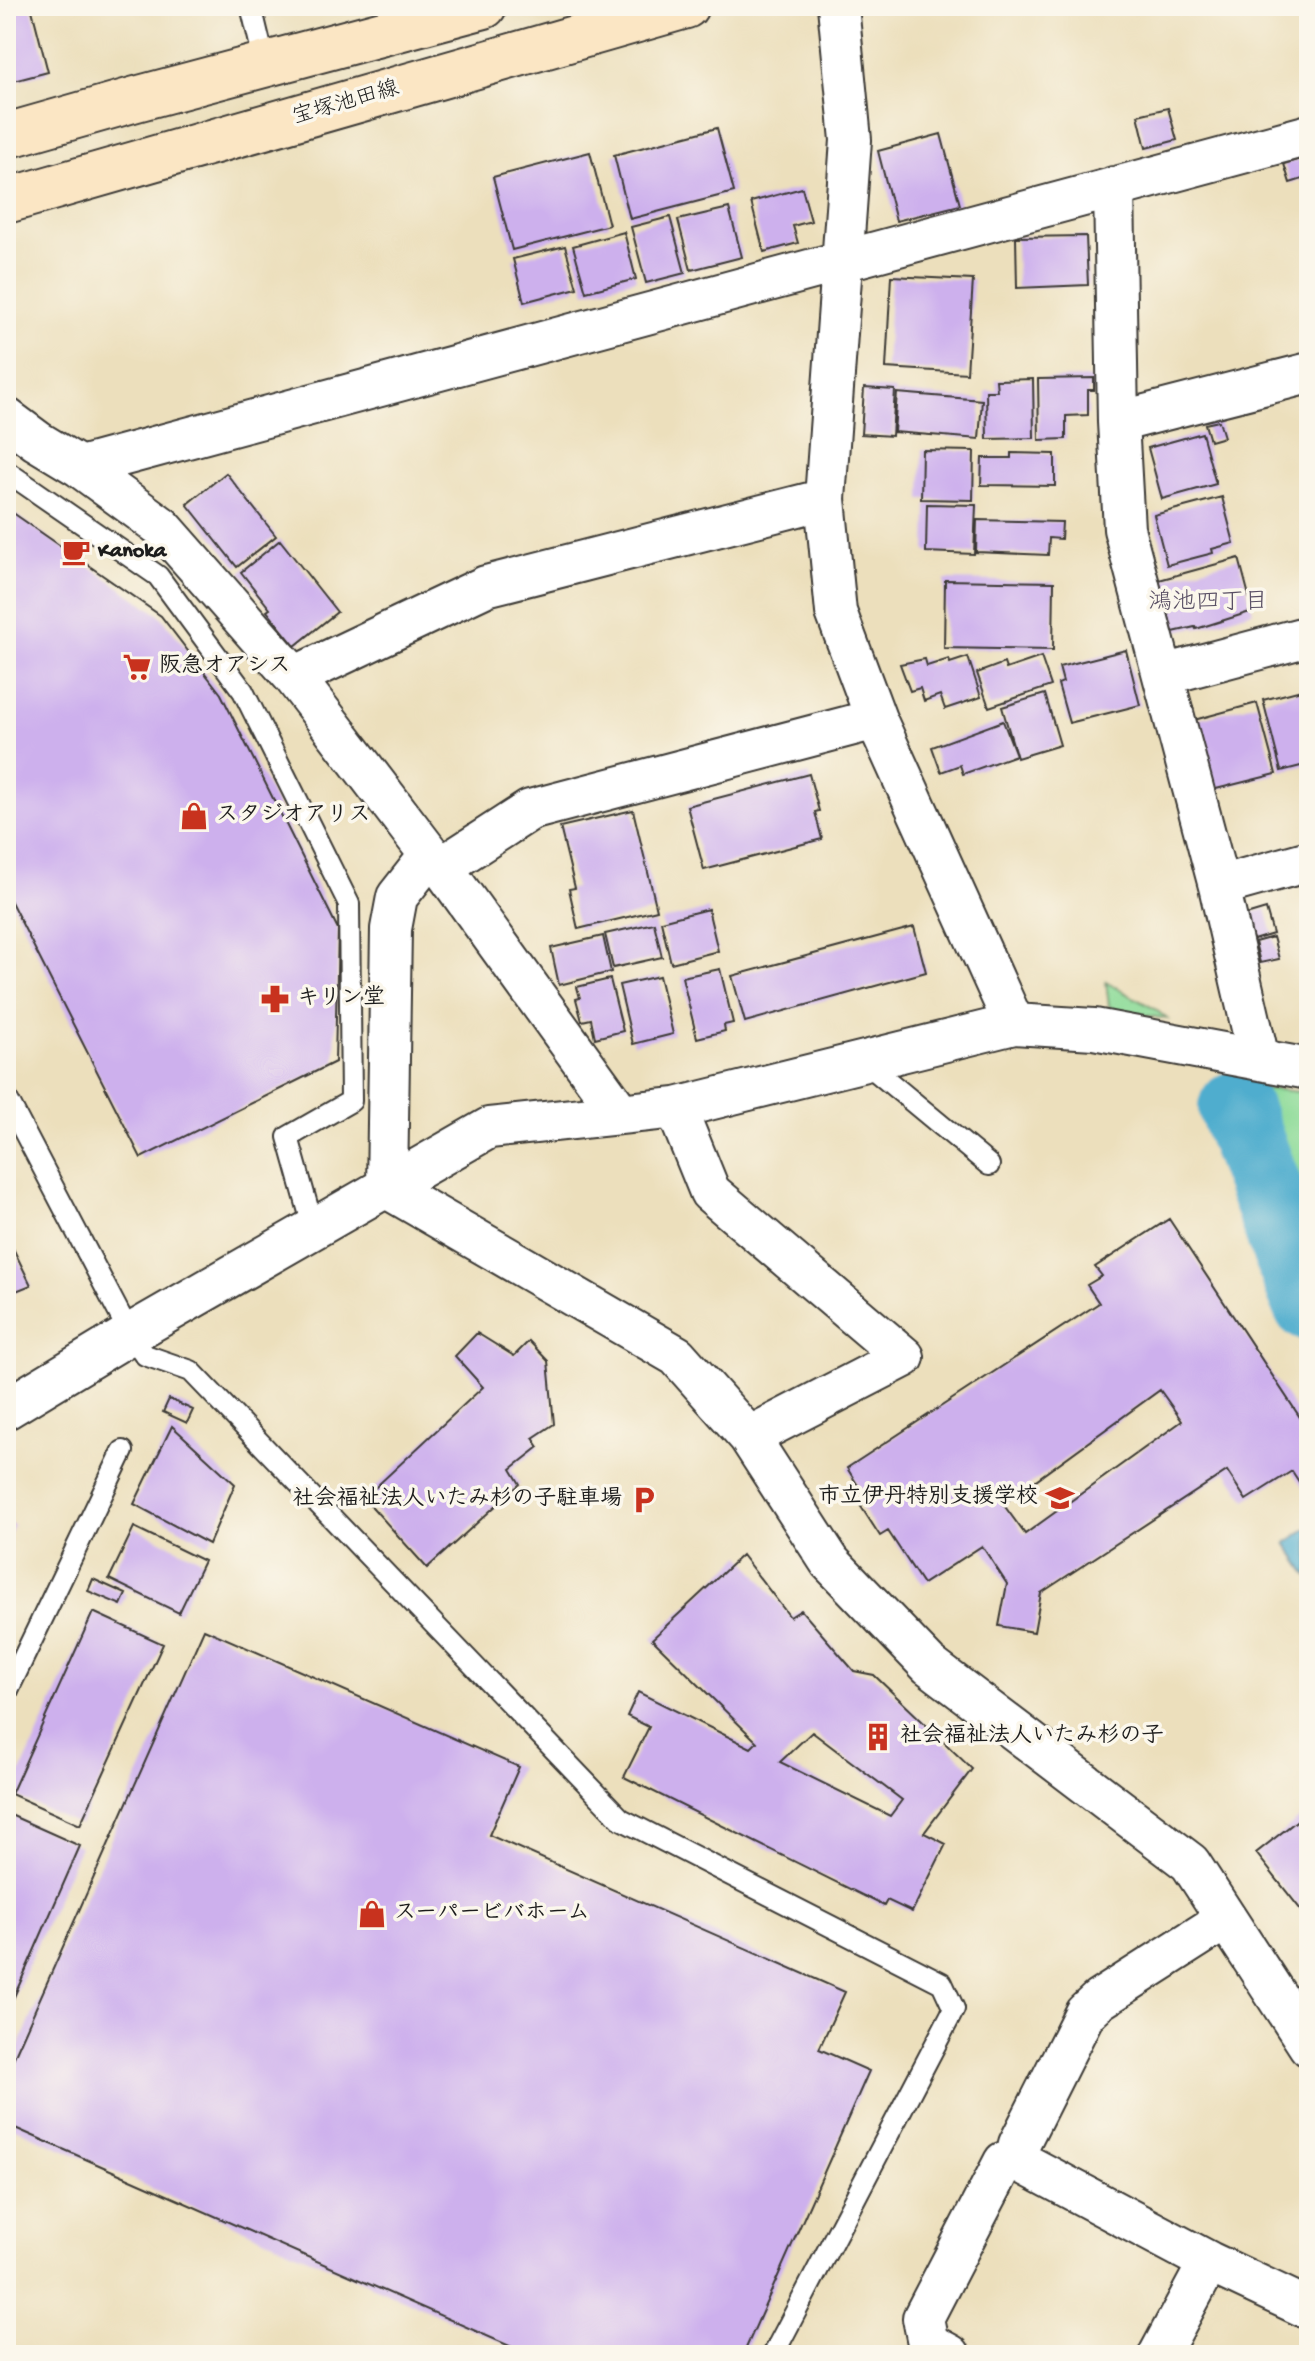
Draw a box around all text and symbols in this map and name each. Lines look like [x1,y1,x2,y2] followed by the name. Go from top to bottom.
[289,75,402,132] street label: 宝塚池田線
[61,537,91,567] cafe icon: Kanoka
[97,539,168,565] place label: Kanoka
[1148,588,1268,618] district label: 鴻池四丁目
[122,652,152,682] supermarket icon: 阪急オアシス
[159,652,291,680] place label: 阪急オアシス
[179,801,209,831] shop icon: スタジオアリス
[216,803,370,829] place label: スタジオアリス
[260,984,290,1014] pharmacy icon: キリン堂
[297,984,385,1012] place label: キリン堂
[818,1483,1038,1511] place label: 市立伊丹特別支援学校
[1045,1483,1075,1513] school or university icon: 市立伊丹特別支援学校
[292,1485,622,1513] place label: 社会福祉法人いたみ杉の子駐車場
[629,1485,659,1515] parking icon: 社会福祉法人いたみ杉の子駐車場
[863,1722,893,1752] building icon: 社会福祉法人いたみ杉の子
[900,1722,1164,1750] place label: 社会福祉法人いたみ杉の子
[357,1899,387,1929] shop icon: スーパービバホーム
[394,1901,590,1927] place label: スーパービバホーム

